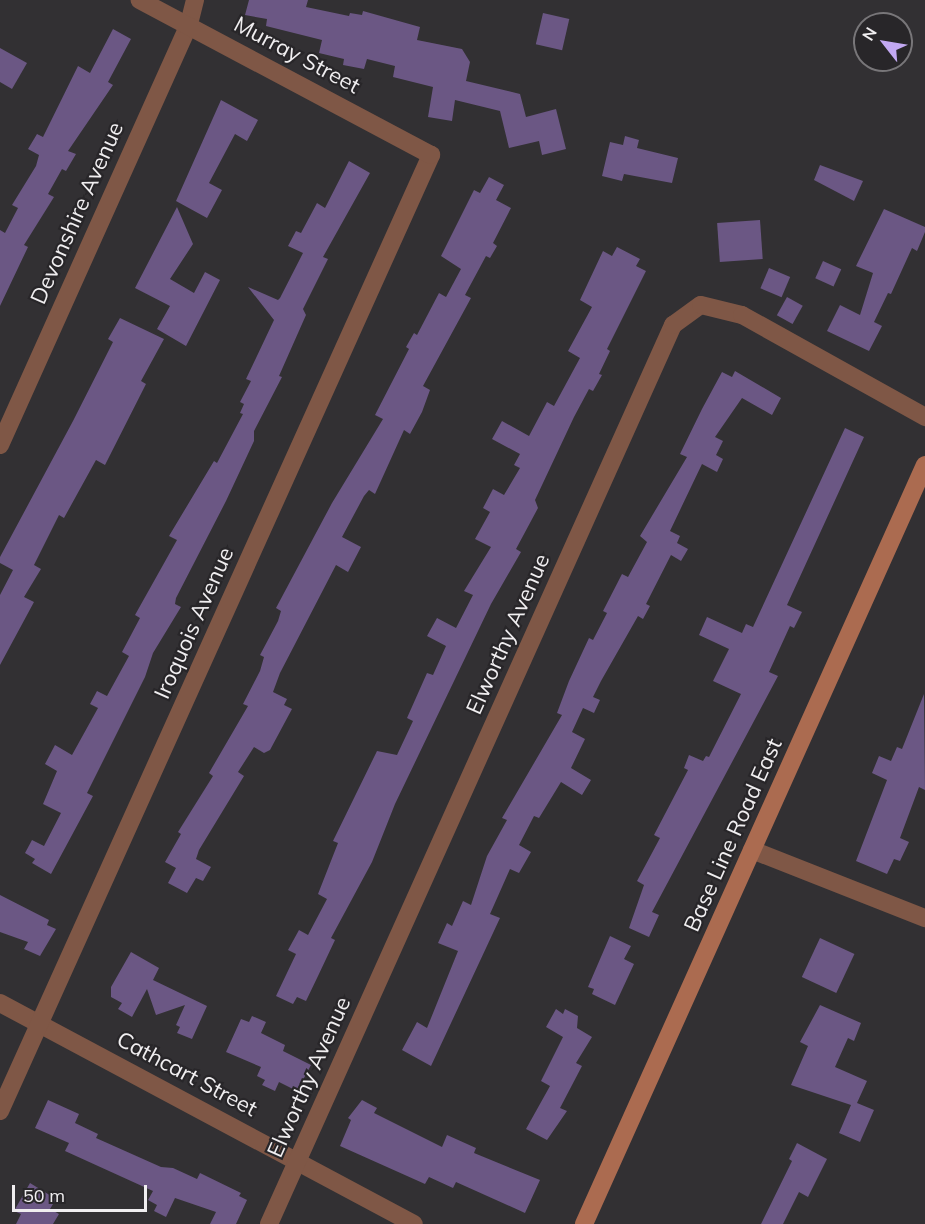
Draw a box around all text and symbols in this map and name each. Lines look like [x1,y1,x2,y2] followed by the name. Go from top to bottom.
[230,11,364,99] street label: Murray Street
[853,12,913,72] north arrow
[858,23,881,44] text: N
[25,118,129,308] street label: Devonshire Avenue
[149,543,239,703] street label: Iroquois Avenue
[461,550,555,718] street label: Elworthy Avenue
[678,734,788,936] street label: Base Line Road East
[262,993,356,1161] street label: Elworthy Avenue
[112,1026,262,1122] street label: Cathcart Street
[15,1173,150,1211] scale bar
[23,1184,65,1207] text: 50 m

